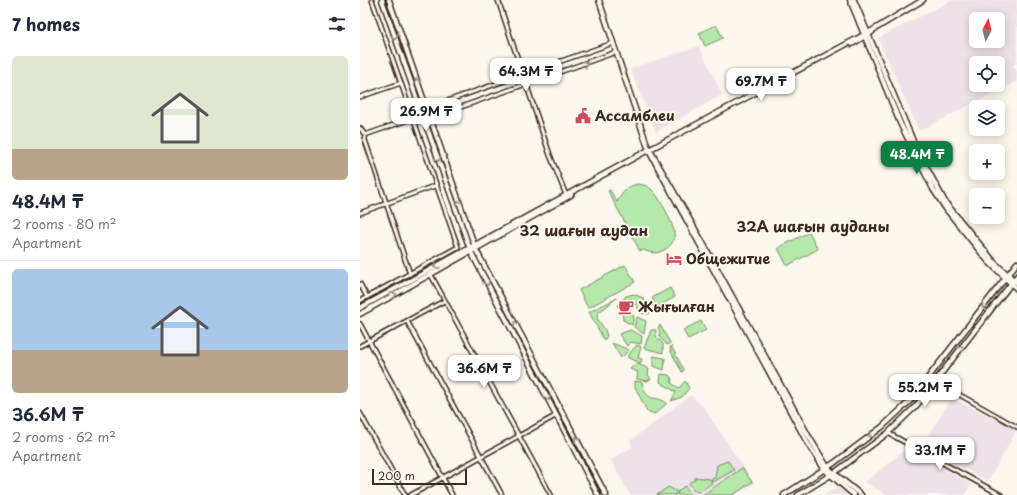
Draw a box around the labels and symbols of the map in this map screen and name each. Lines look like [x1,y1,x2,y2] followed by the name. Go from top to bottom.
[969,12,1005,48] north arrow
[390,33,398,40] one-way arrow
[489,58,563,92] pin: 64.3M ₸
[582,61,589,69] one-way arrow
[724,68,798,102] pin: 69.7M ₸
[413,77,422,84] one-way arrow
[389,98,463,132] pin: 26.9M ₸
[595,105,675,126] place label: Ассамблеи
[574,107,592,125] public building icon: Ассамблеи
[880,141,954,175] pin: 48.4M ₸
[433,156,441,163] one-way arrow
[456,199,464,206] one-way arrow
[737,214,889,237] district label: 32А шағын ауданы
[520,218,649,241] district label: 32 шағын аудан
[686,248,770,269] place label: Общежитие
[665,250,683,268] hotel icon: Общежитие
[433,261,441,268] one-way arrow
[482,279,490,286] one-way arrow
[390,293,397,300] one-way arrow
[638,296,715,317] place label: Жығылған
[617,298,635,316] cafe icon: Жығылған
[981,302,988,309] one-way arrow
[513,321,521,329] one-way arrow
[956,346,963,353] one-way arrow
[447,355,521,389] pin: 36.6M ₸
[888,374,962,408] pin: 55.2M ₸
[543,393,551,401] one-way arrow
[869,431,876,438] one-way arrow
[574,436,582,443] one-way arrow
[903,437,977,471] pin: 33.1M ₸
[372,467,467,486] scale bar

